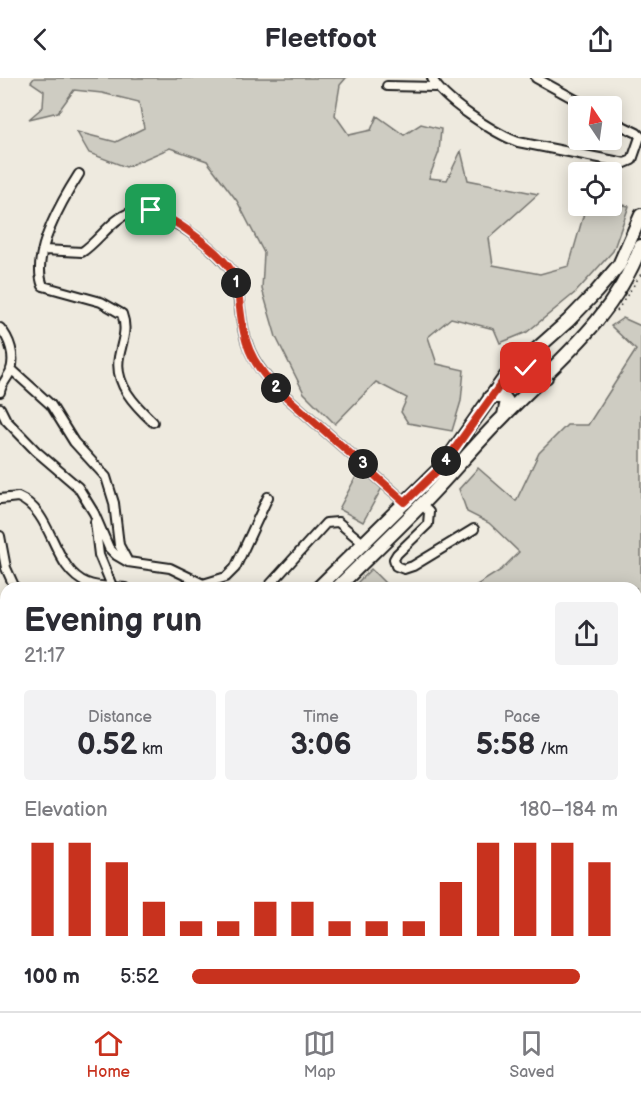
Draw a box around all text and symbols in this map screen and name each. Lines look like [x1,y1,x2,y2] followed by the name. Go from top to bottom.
[24,23,57,56] icon: back
[264,23,377,55] text: Fleetfoot
[584,23,617,56] icon: share
[568,96,622,150] north arrow
[568,96,622,216] map controls
[568,162,622,216] button: locate
[125,184,176,235] pin
[134,193,167,226] icon: arrive
[221,268,251,298] pin: 1
[233,273,239,292] text: 1
[500,342,551,393] pin
[509,351,542,384] icon: check
[261,373,291,403] pin: 2
[271,378,281,397] text: 2
[431,446,461,476] pin: 4
[348,449,378,479] pin: 3
[441,451,451,470] text: 4
[358,454,368,473] text: 3
[24,601,202,641] text: Evening run
[555,602,618,665] button: share
[24,644,65,668] text: 21:17
[88,708,152,727] text: Distance
[303,708,339,727] text: Time
[504,708,540,727] text: Pace
[77,727,138,763] text: 0.52
[290,727,352,763] text: 3:06
[476,727,536,763] text: 5:58
[138,740,163,759] text: km
[536,740,568,759] text: /km
[24,798,107,822] text: Elevation
[520,798,618,822] text: 180–184 m
[24,965,80,989] text: 100 m
[120,965,159,989] text: 5:52
[87,1027,130,1082] tab: Home
[303,1027,336,1082] tab: Map
[509,1027,554,1082] tab: Saved

